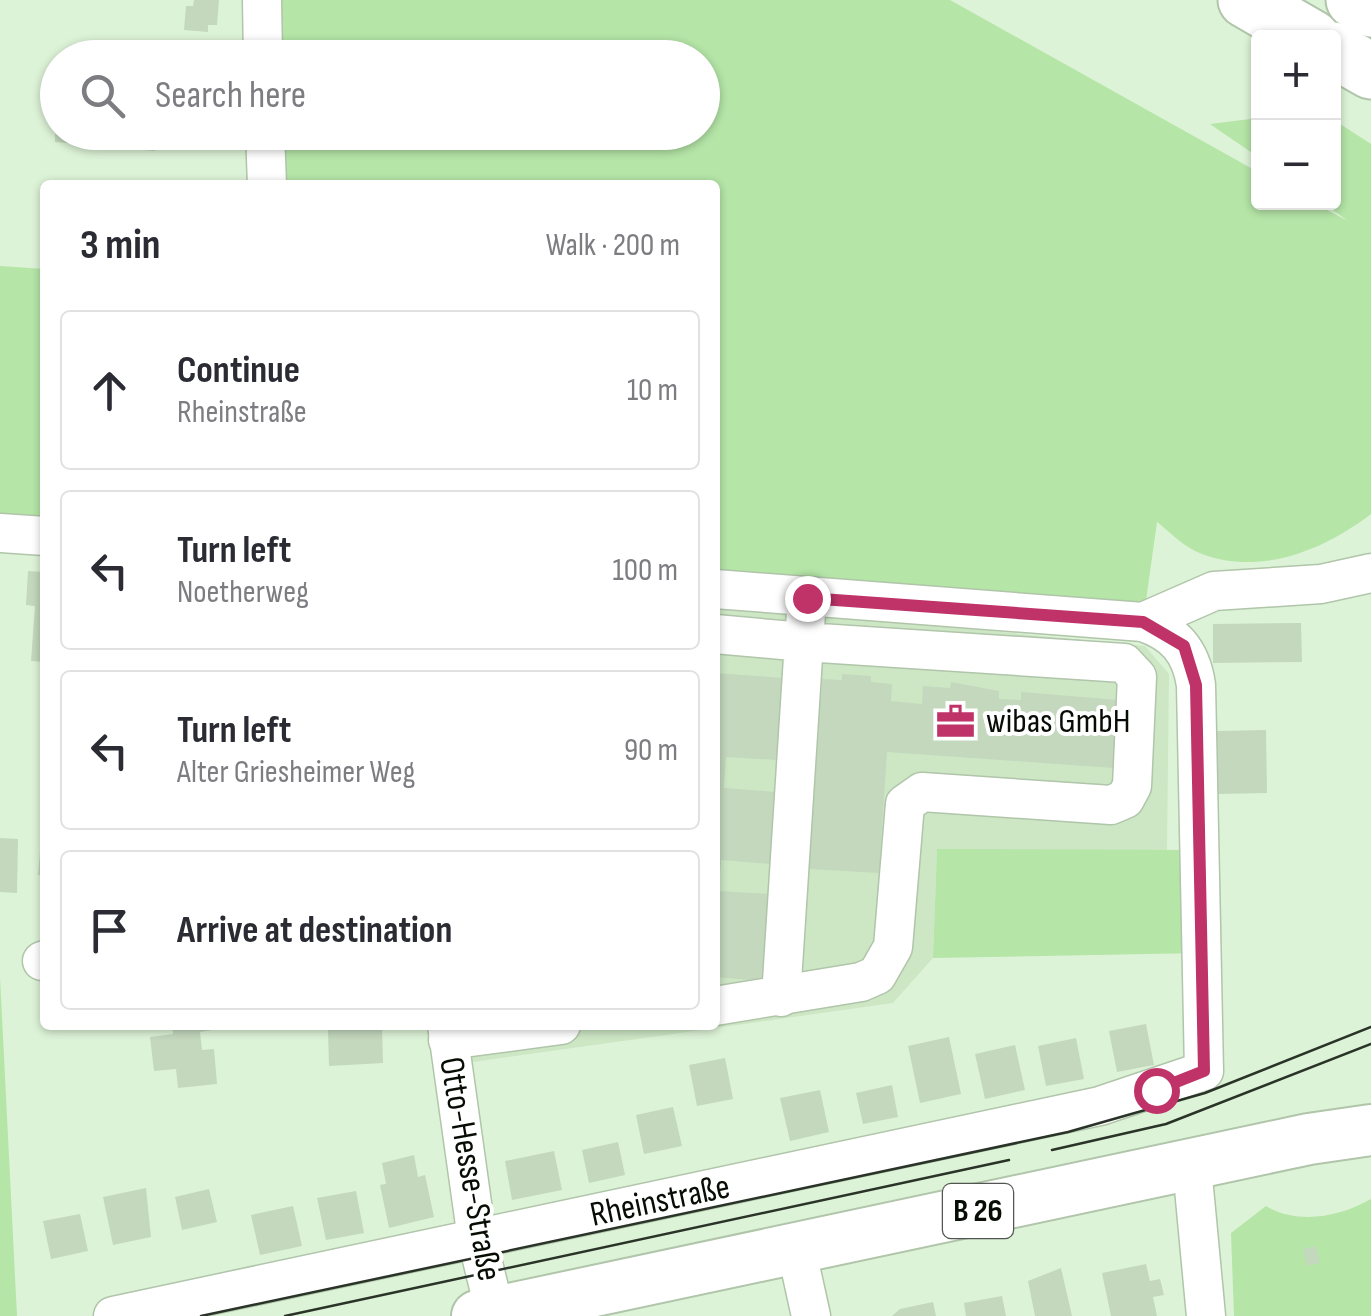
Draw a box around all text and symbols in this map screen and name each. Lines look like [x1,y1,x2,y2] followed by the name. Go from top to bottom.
[1251,30,1341,210] map controls
[1251,30,1341,120] button: +
[40,40,720,150] search box
[75,68,130,123] icon: search
[155,73,306,118] text: Search here
[1251,120,1341,210] button: −
[80,220,160,271] text: 3 min
[546,226,680,265] text: Walk · 200 m
[177,348,300,393] text: Continue
[82,363,137,418] icon: ahead
[627,371,678,410] text: 10 m
[177,393,307,432] text: Rheinstraße
[177,528,291,573] text: Turn left
[82,543,137,598] icon: left
[613,551,678,590] text: 100 m
[177,573,309,612] text: Noetherweg
[785,576,831,622] route end
[935,700,977,742] office icon: wibas GmbH
[986,700,1131,743] place label: wibas GmbH
[177,708,291,753] text: Turn left
[82,723,137,778] icon: left
[624,731,678,770] text: 90 m
[177,753,415,792] text: Alter Griesheimer Weg
[82,903,137,958] icon: arrive
[177,908,452,953] text: Arrive at destination
[429,1054,511,1284] street label: Otto-Hesse-Straße
[1134,1068,1180,1114] route start
[586,1165,734,1237] street label: Rheinstraße
[943,1184,1013,1238] road number: B 26

